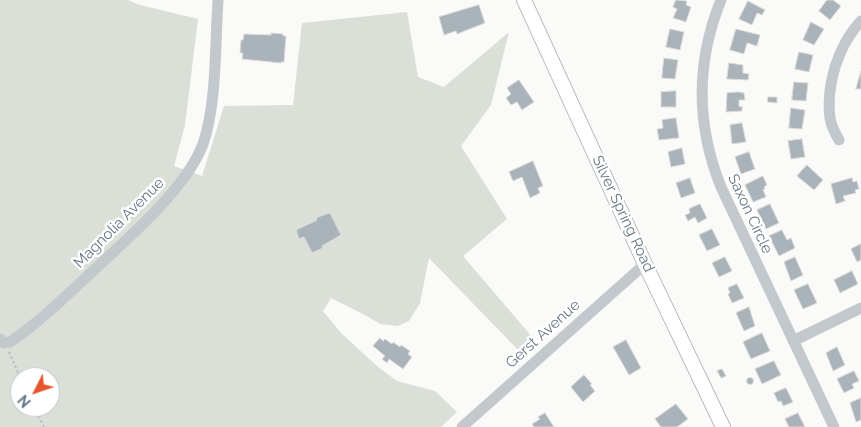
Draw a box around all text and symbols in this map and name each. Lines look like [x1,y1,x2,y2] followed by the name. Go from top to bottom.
[588,153,658,275] street label: Silver Spring Road
[724,171,776,257] street label: Saxon Circle
[70,174,168,272] street label: Magnolia Avenue
[502,296,584,372] street label: Gerst Avenue
[10,367,60,417] north arrow
[15,392,34,410] text: N

